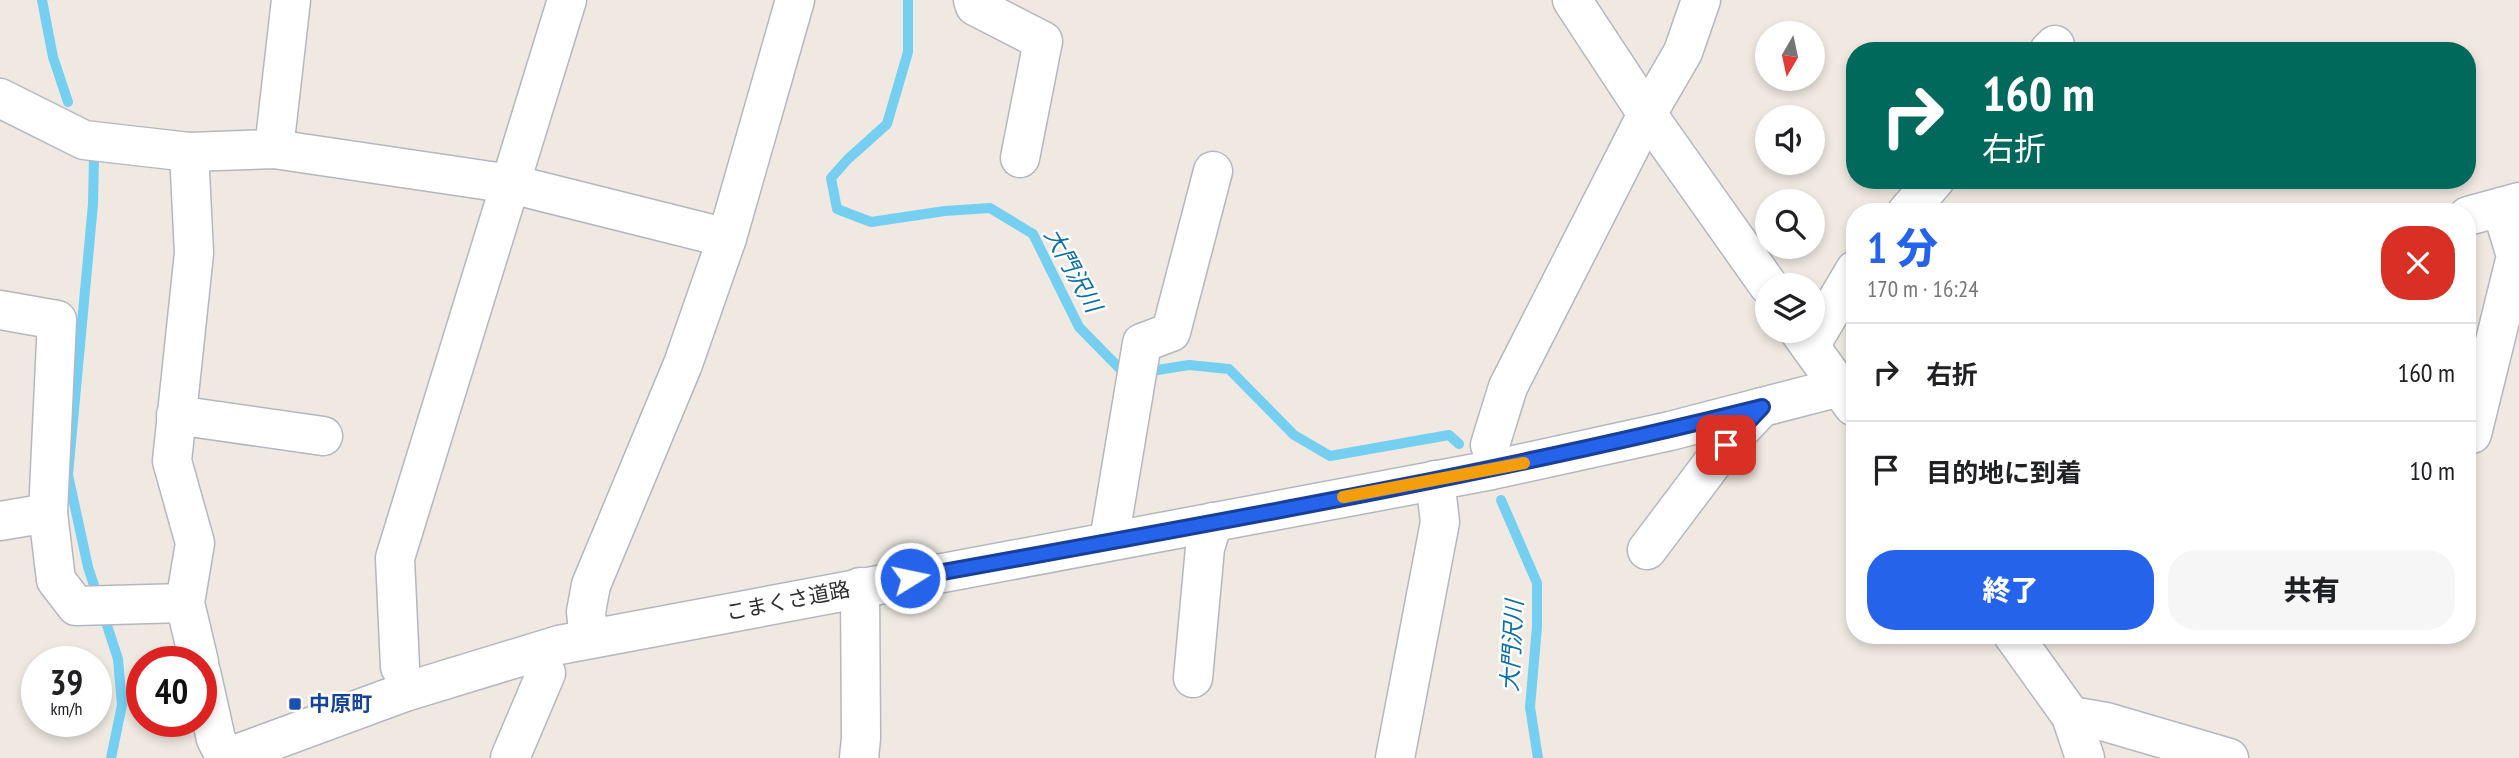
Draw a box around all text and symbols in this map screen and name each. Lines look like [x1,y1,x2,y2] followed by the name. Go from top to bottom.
[1755,21,1825,91] north arrow
[1755,21,1825,343] map controls
[1982,61,2095,125] text: 160 m
[1867,70,1958,161] icon: right
[1755,105,1825,175] button: sound
[1982,127,2046,169] text: 右折
[1755,189,1825,259] button: search
[1867,220,1938,275] text: 1 分
[1038,222,1110,320] water label: 大門沢川
[2381,226,2455,300] button: close
[1755,273,1825,343] button: layers
[1867,274,1979,303] text: 170 m · 16:24
[1867,353,1905,391] icon: right
[2397,356,2455,389] text: 160 m
[1926,358,1978,391] text: 右折
[1696,415,1756,475] pin
[1707,426,1745,464] icon: arrive
[1867,451,1905,489] icon: arrive
[2409,454,2455,487] text: 10 m
[1926,456,2082,489] text: 目的地に到着
[873,541,947,615] position arrow
[1867,550,2154,630] button: 終了
[2168,550,2455,630] button: 共有
[723,575,852,626] street label: こまくさ道路
[1495,596,1529,693] water label: 大門沢川
[126,646,217,737] speed limit sign: 40
[50,659,83,705] text: 39
[309,690,372,717] place label: 中原町
[287,696,303,712] marker: 中原町
[51,697,82,720] text: km/h

